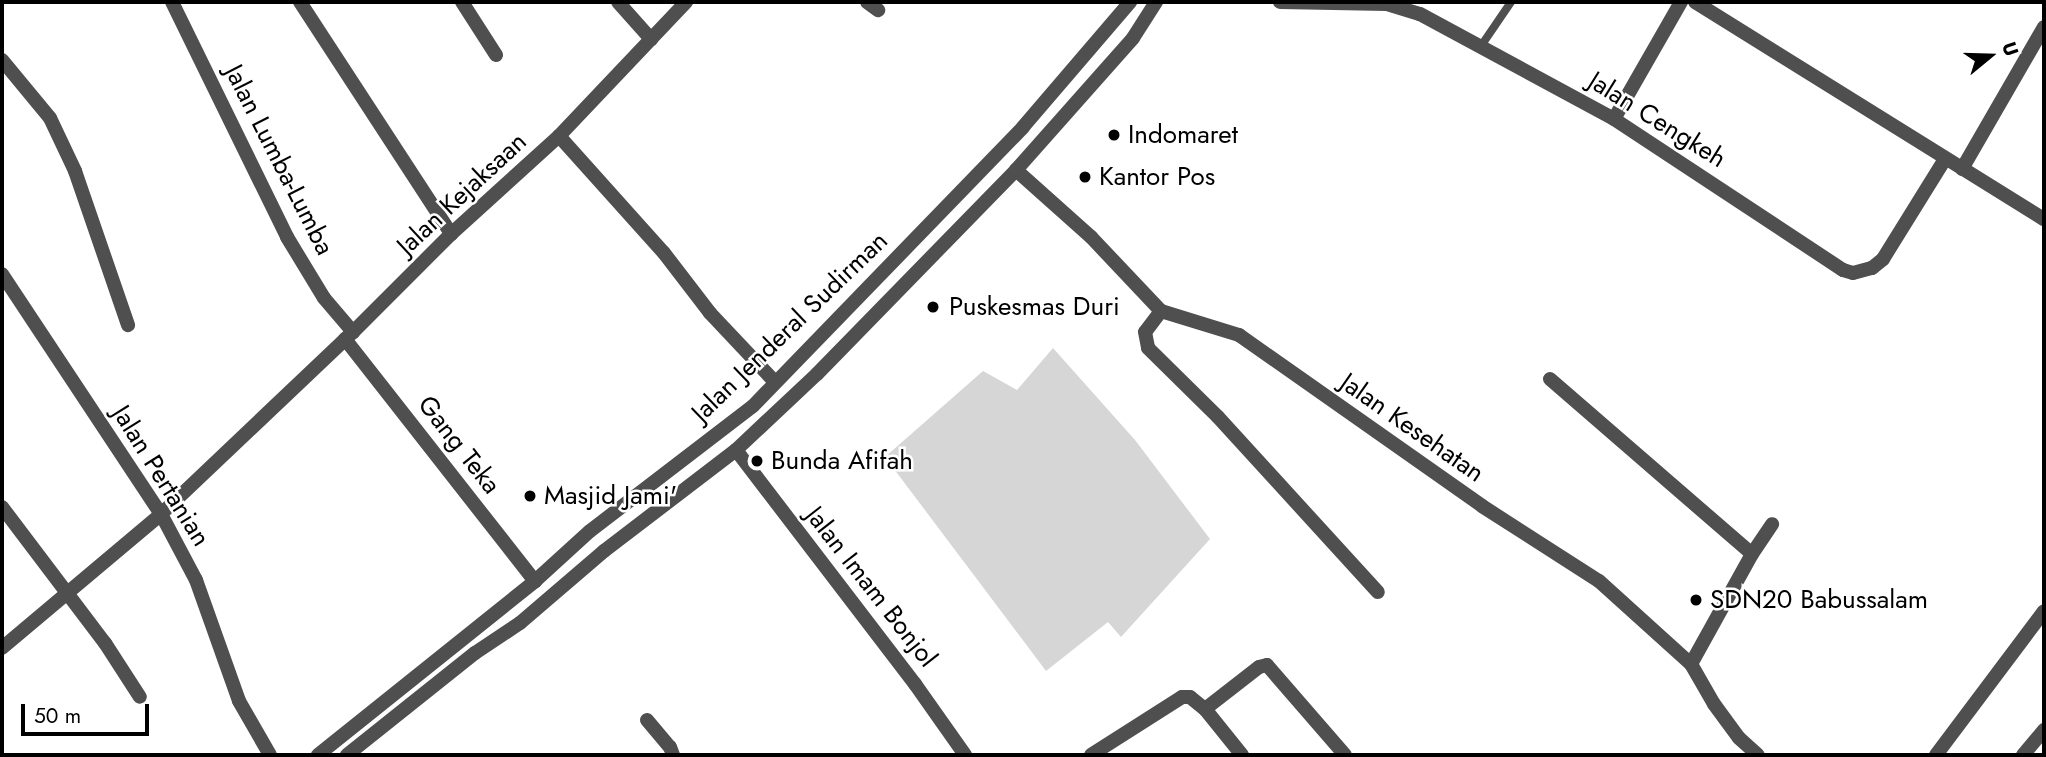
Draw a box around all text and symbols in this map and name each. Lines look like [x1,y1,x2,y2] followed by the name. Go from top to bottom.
[1955,21,2025,91] north arrow
[1995,38,2025,60] text: U
[218,60,340,260] street label: Jalan Lumba-Lumba
[1582,65,1732,175] street label: Jalan Cengkeh
[1128,119,1238,151] place label: Indomaret
[391,126,533,262] street label: Jalan Kejaksaan
[1106,127,1122,143] marker: Indomaret
[1099,161,1215,193] place label: Kantor Pos
[1077,169,1093,185] marker: Kantor Pos
[686,225,894,429] street label: Jalan Jenderal Sudirman
[949,291,1120,323] place label: Puskesmas Duri
[923,297,943,317] marker: Puskesmas Duri
[1334,367,1490,489] street label: Jalan Kesehatan
[411,390,507,500] street label: Gang Teka
[105,400,217,552] street label: Jalan Pertanian
[771,445,913,477] place label: Bunda Afifah
[749,453,765,469] marker: Bunda Afifah
[544,480,677,512] place label: Masjid Jami'
[522,488,538,504] marker: Masjid Jami'
[799,501,943,673] street label: Jalan Imam Bonjol
[1710,584,1928,616] place label: SDN20 Babussalam
[1688,592,1704,608] marker: SDN20 Babussalam
[24,690,152,734] scale bar
[34,701,81,731] text: 50 m

